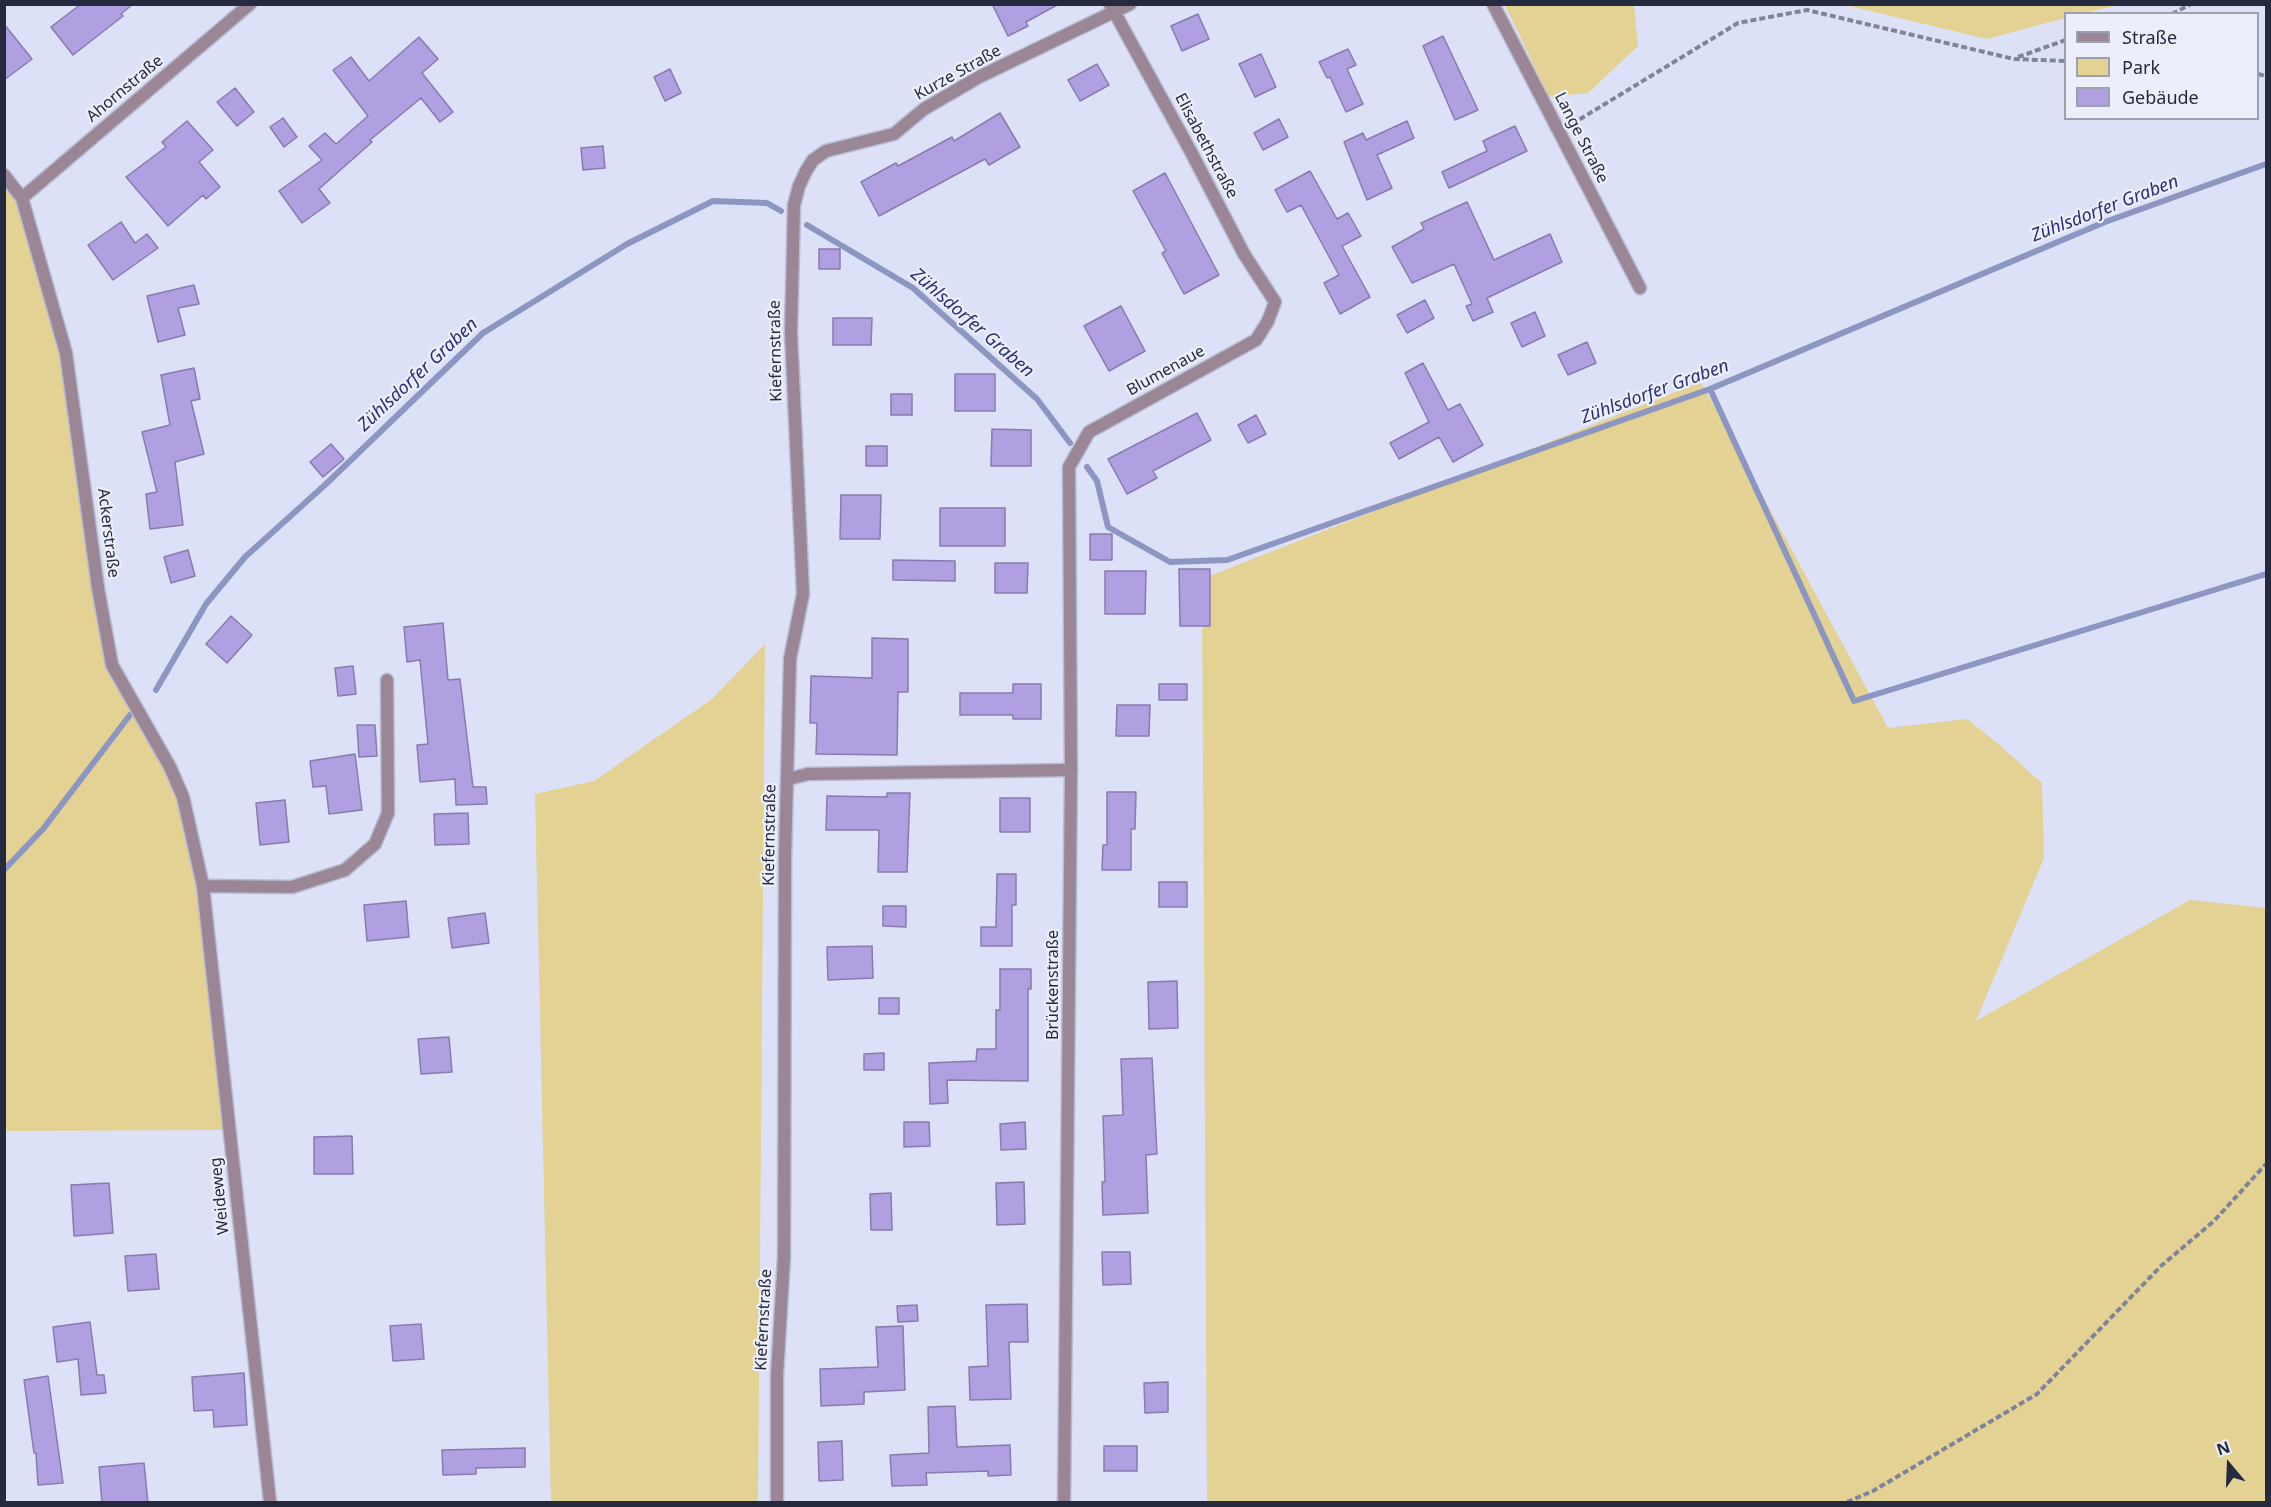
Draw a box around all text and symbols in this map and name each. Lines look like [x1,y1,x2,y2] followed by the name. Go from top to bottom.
[2064,12,2259,120] legend
[2122,25,2177,49] text: Straße
[911,41,1005,105] street label: Kurze Straße
[83,51,167,127] street label: Ahornstraße
[2122,55,2160,79] text: Park
[2122,85,2199,109] text: Gebäude
[1550,89,1612,187] street label: Lange Straße
[1170,90,1242,202] street label: Elisabethstraße
[2028,171,2182,247] water label: Zühlsdorfer Graben
[906,264,1038,382] water label: Zühlsdorfer Graben
[766,300,786,402] street label: Kiefernstraße
[354,314,482,436] water label: Zühlsdorfer Graben
[1124,342,1208,400] street label: Blumenaue
[1578,355,1732,429] water label: Zühlsdorfer Graben
[93,487,123,579] street label: Ackerstraße
[760,784,780,886] street label: Kiefernstraße
[1043,930,1063,1040] street label: Brückenstraße
[206,1156,234,1236] street label: Weideweg
[752,1269,776,1371] street label: Kiefernstraße
[2199,1435,2259,1495] north arrow
[2213,1435,2233,1461] text: N

